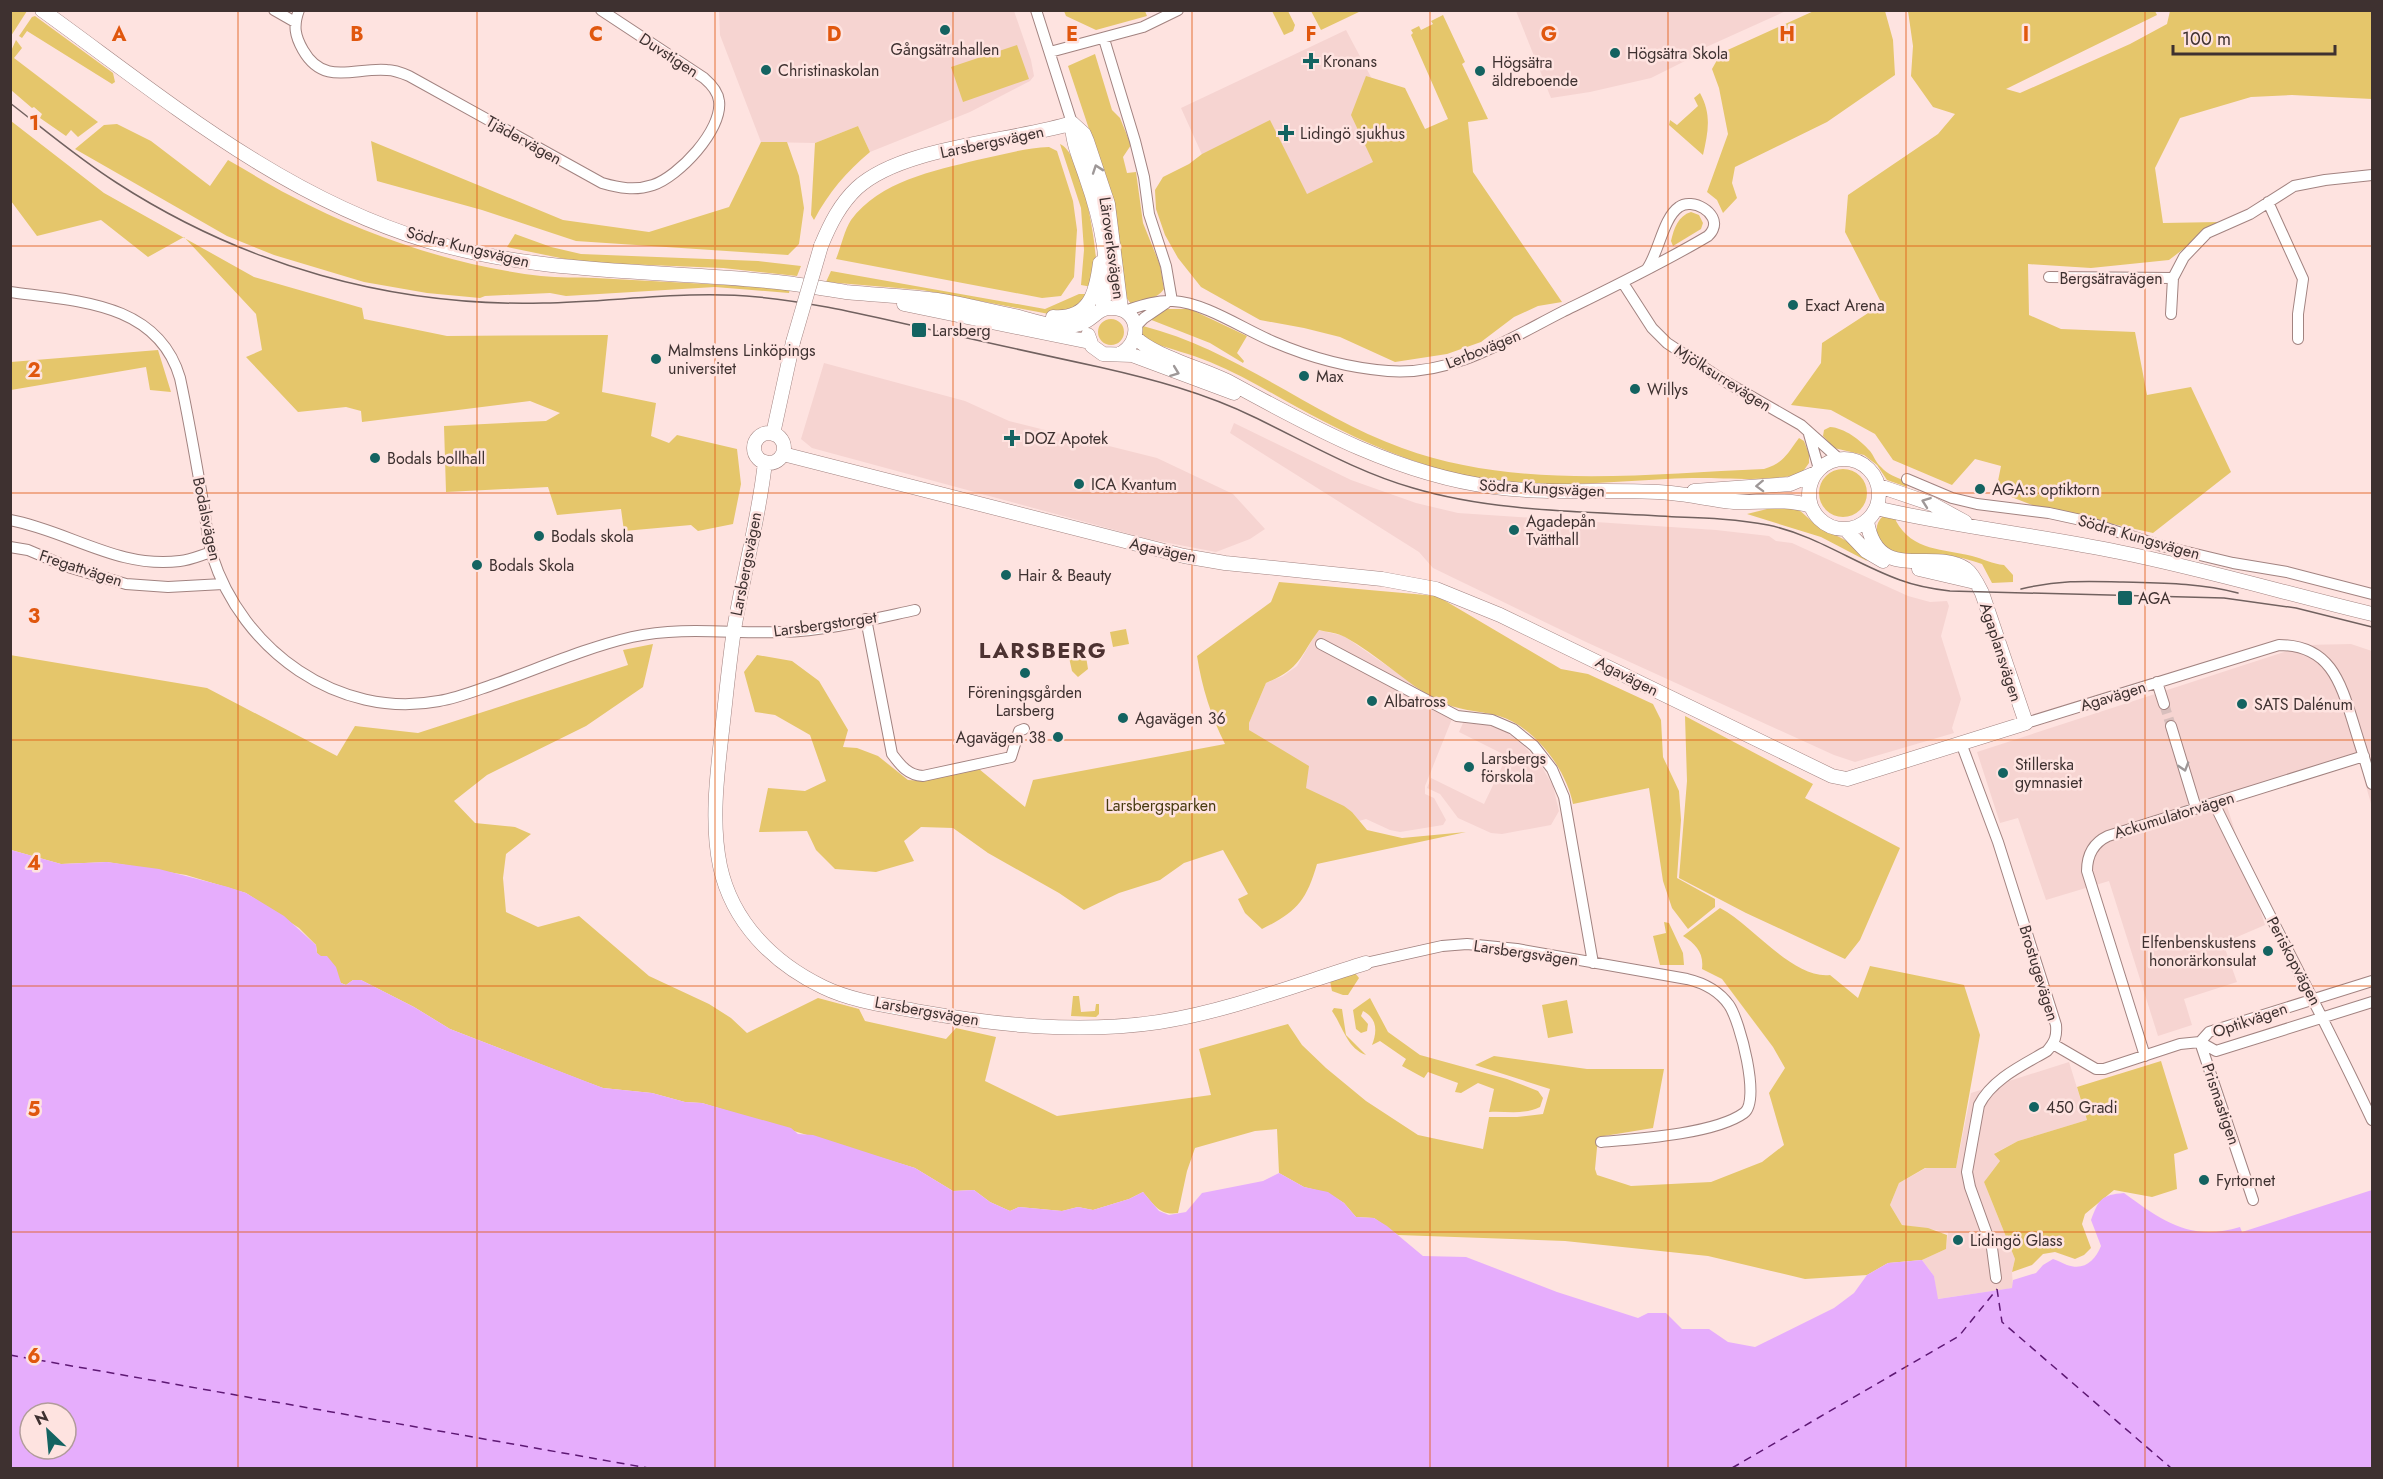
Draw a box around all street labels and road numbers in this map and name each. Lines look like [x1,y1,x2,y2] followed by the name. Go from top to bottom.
[635,27,703,83] street label: Duvstigen
[482,110,566,170] street label: Tjädervägen
[938,120,1046,164] street label: Larsbergsvägen
[1093,195,1131,301] street label: Läroverksvägen
[404,221,532,273] street label: Södra Kungsvägen
[2059,267,2163,290] street label: Bergsätravägen
[1442,324,1524,374] street label: Lerbovägen
[1670,339,1776,417] street label: Mjölksurrevägen
[1478,473,1606,503] street label: Södra Kungsvägen
[187,475,227,563] street label: Bodalsvägen
[2075,509,2203,565] street label: Södra Kungsvägen
[725,510,767,618] street label: Larsbergsvägen
[1127,532,1199,568] street label: Agavägen
[36,544,126,592] street label: Fregattvägen
[1974,599,2028,705] street label: Agaplansvägen
[772,605,878,643] street label: Larsbergstorget
[1592,650,1662,702] street label: Agavägen
[2077,675,2149,717] street label: Agavägen
[2111,786,2237,844] street label: Ackumulatorvägen
[2261,913,2327,1009] street label: Periskopvägen
[2013,922,2065,1024] street label: Brostugevägen
[1472,934,1580,972] street label: Larsbergsvägen
[873,991,981,1031] street label: Larsbergsvägen
[2210,996,2290,1044] street label: Optikvägen
[2196,1060,2246,1148] street label: Prismastigen

